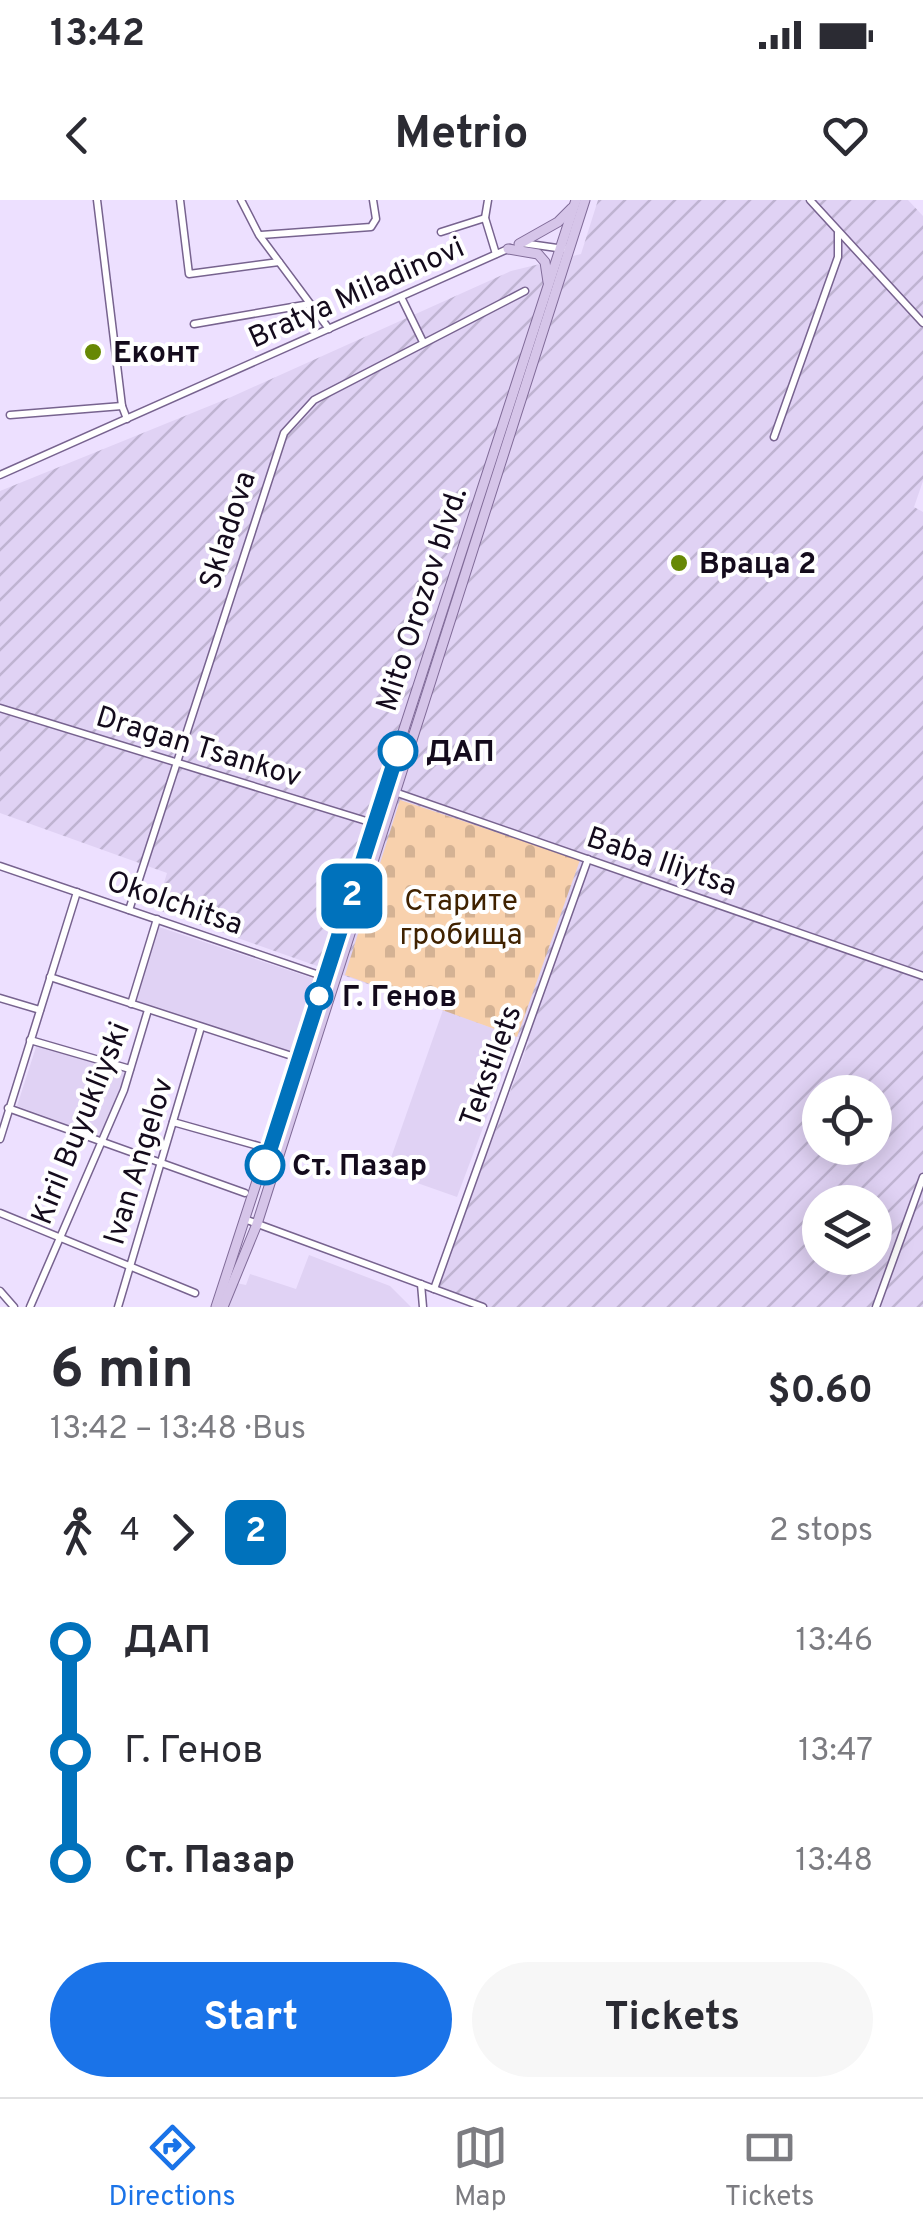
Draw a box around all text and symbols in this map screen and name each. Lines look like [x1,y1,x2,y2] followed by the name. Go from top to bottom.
[50,11,145,60] text: 13:42
[395,107,528,164] text: Metrio
[50,108,105,163] icon: back
[818,108,873,163] icon: heart
[243,230,471,358] street label: Bratya Miladinovi
[113,336,199,373] place label: Еконт
[82,341,104,363] marker: Еконт
[193,467,266,594] street label: Skladova
[370,483,477,716] street label: Mito Orozov blvd.
[699,547,816,584] place label: Враца 2
[668,552,690,574] marker: Враца 2
[91,700,306,797] street label: Dragan Tsankov
[379,732,417,770] marker: ДАП
[426,735,495,772] place label: ДАП
[581,820,741,906] street label: Baba Iliytsa
[101,864,247,945] street label: Okolchitsa
[320,864,384,928] line badge: 2
[341,874,363,918] text: 2
[399,884,523,955] park label: Старите гробища
[342,980,457,1017] place label: Г. Генов
[306,983,332,1009] marker: Г. Генов
[453,1001,531,1133] street label: Tekstilets
[25,1017,140,1231] street label: Kiril Buyukliyski
[97,1074,183,1250] street label: Ivan Angelov
[802,1075,892,1275] map controls
[802,1075,892,1165] button: locate
[246,1146,284,1184] marker: Ст. Пазар
[292,1149,427,1186] place label: Ст. Пазар
[802,1185,892,1275] button: layers
[50,1337,194,1407] text: 6 min
[768,1368,873,1417] text: $0.60
[50,1410,306,1450] text: 13:42 – 13:48 · Bus
[50,1505,105,1560] icon: walk
[155,1505,210,1560] icon: forward
[245,1510,266,1554] text: 2
[120,1512,140,1552] text: 4
[769,1512,873,1552] text: 2 stops
[124,1618,211,1667] text: ДАП
[796,1622,873,1662] text: 13:46
[124,1728,264,1777] text: Г. Генов
[798,1732,873,1772] text: 13:47
[124,1838,295,1887] text: Ст. Пазар
[795,1842,873,1882] text: 13:48
[50,1962,452,2077] button: Start
[472,1962,873,2077] button: Tickets
[109,2120,236,2216] tab: Directions
[453,2120,508,2216] tab: Map
[725,2120,814,2216] tab: Tickets

